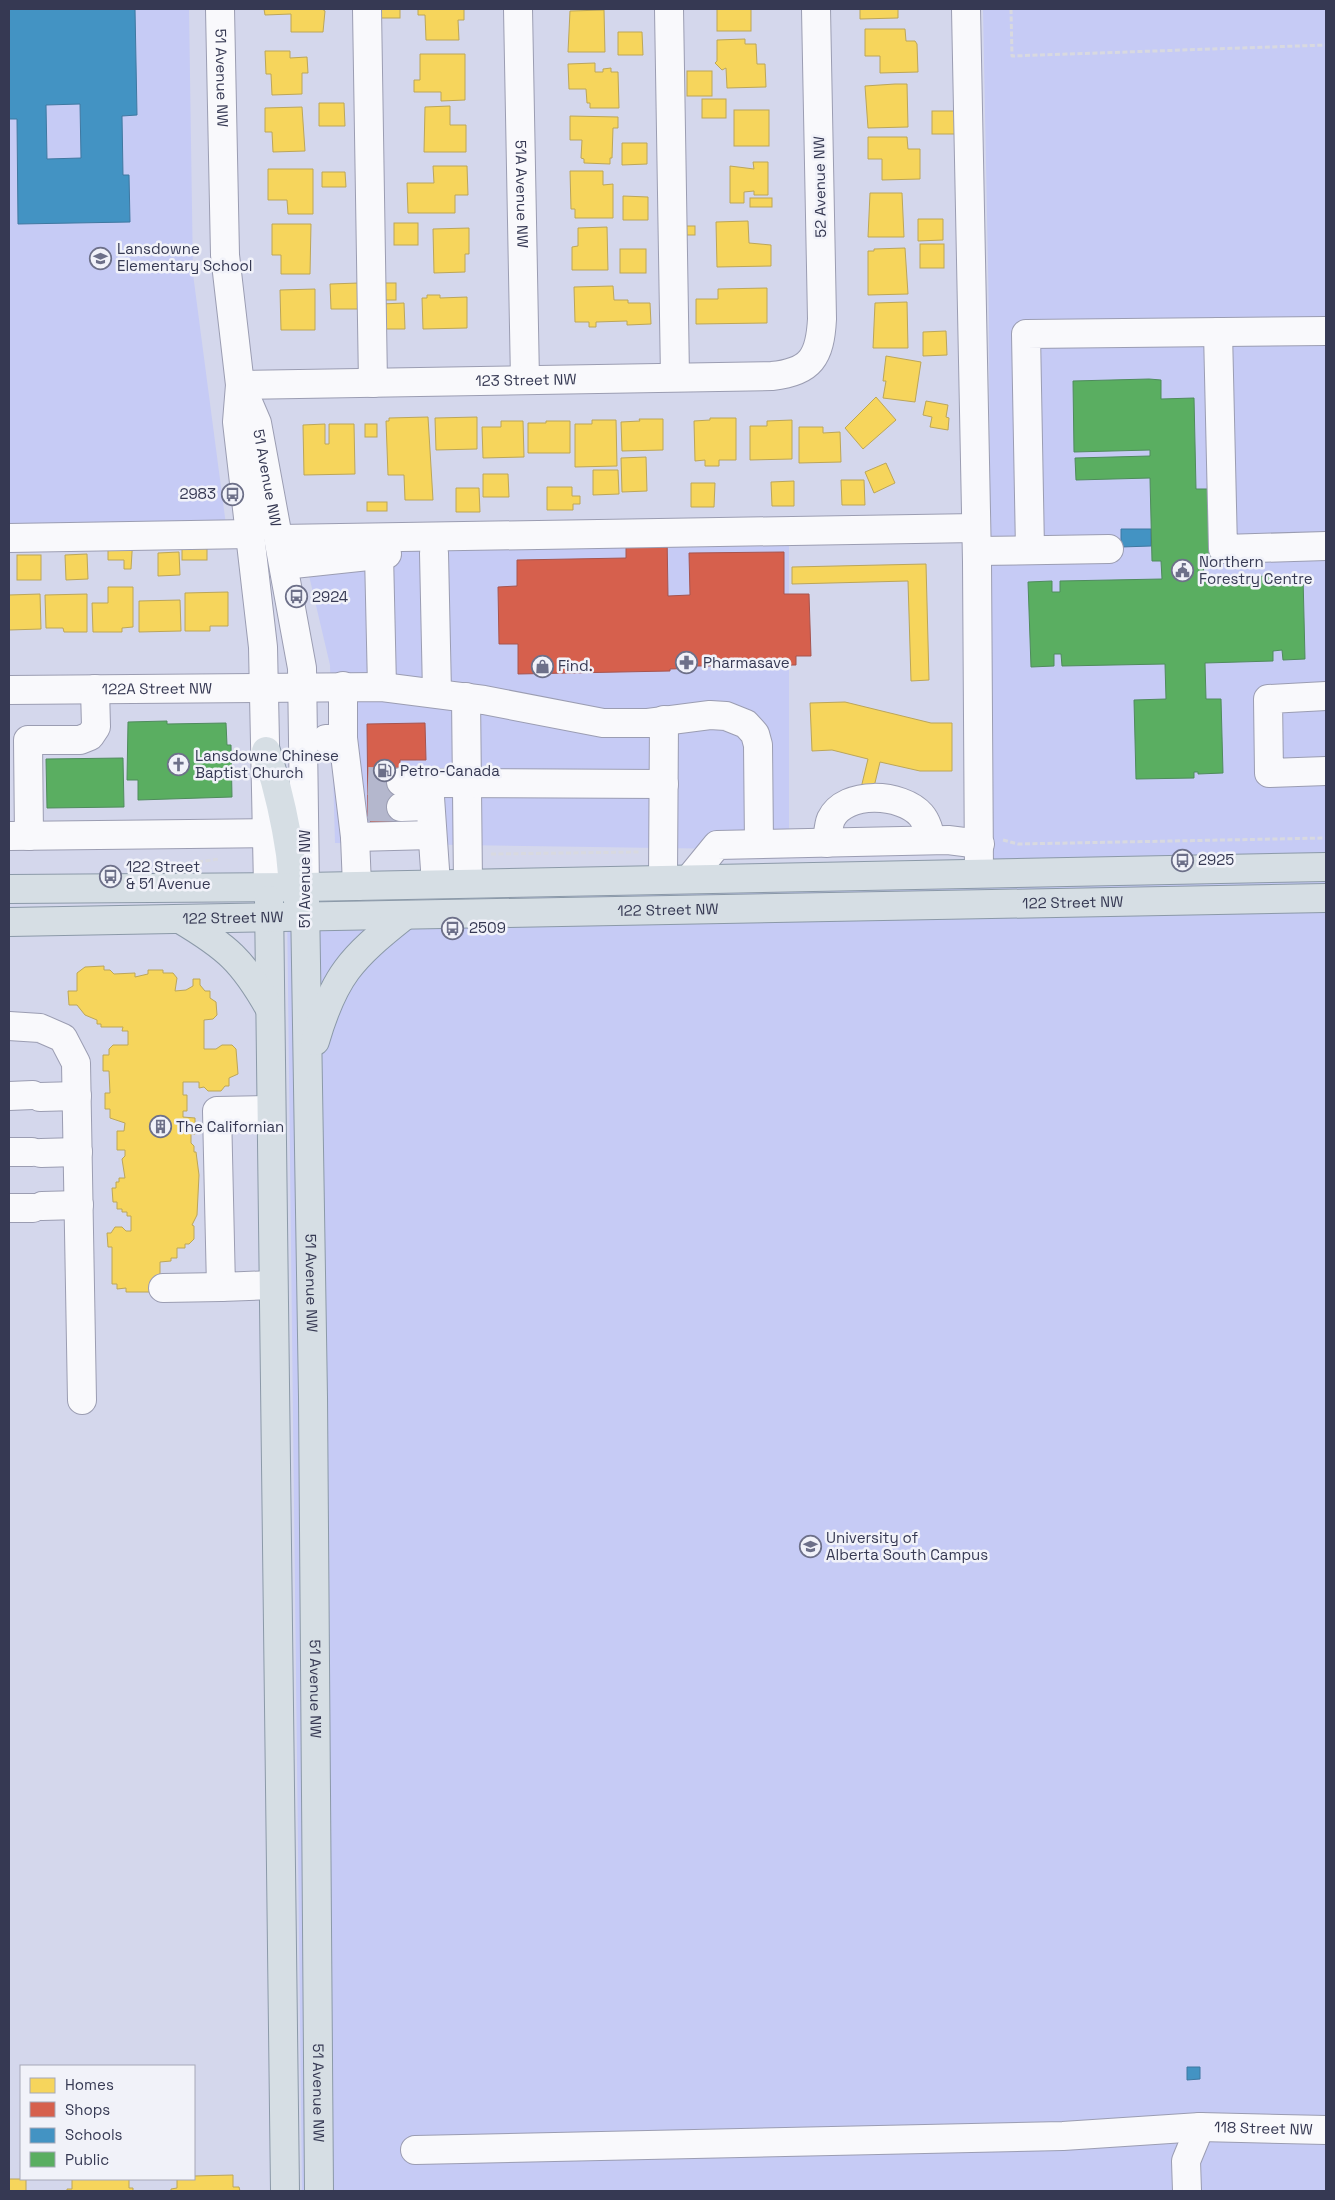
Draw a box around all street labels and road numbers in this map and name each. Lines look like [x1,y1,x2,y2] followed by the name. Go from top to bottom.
[211,28,232,128] street label: 51 Avenue NW
[809,136,830,238] street label: 52 Avenue NW
[511,140,533,248] street label: 51A Avenue NW
[475,369,577,390] street label: 123 Street NW
[249,428,286,528] street label: 51 Avenue NW
[102,678,212,698] street label: 122A Street NW
[295,830,314,928] street label: 51 Avenue NW
[1022,892,1124,913] street label: 122 Street NW
[617,899,719,920] street label: 122 Street NW
[182,907,284,928] street label: 122 Street NW
[301,1233,322,1332] street label: 51 Avenue NW
[306,1640,326,1738] street label: 51 Avenue NW
[309,2043,329,2142] street label: 51 Avenue NW
[1214,2117,1313,2139] street label: 118 Street NW

